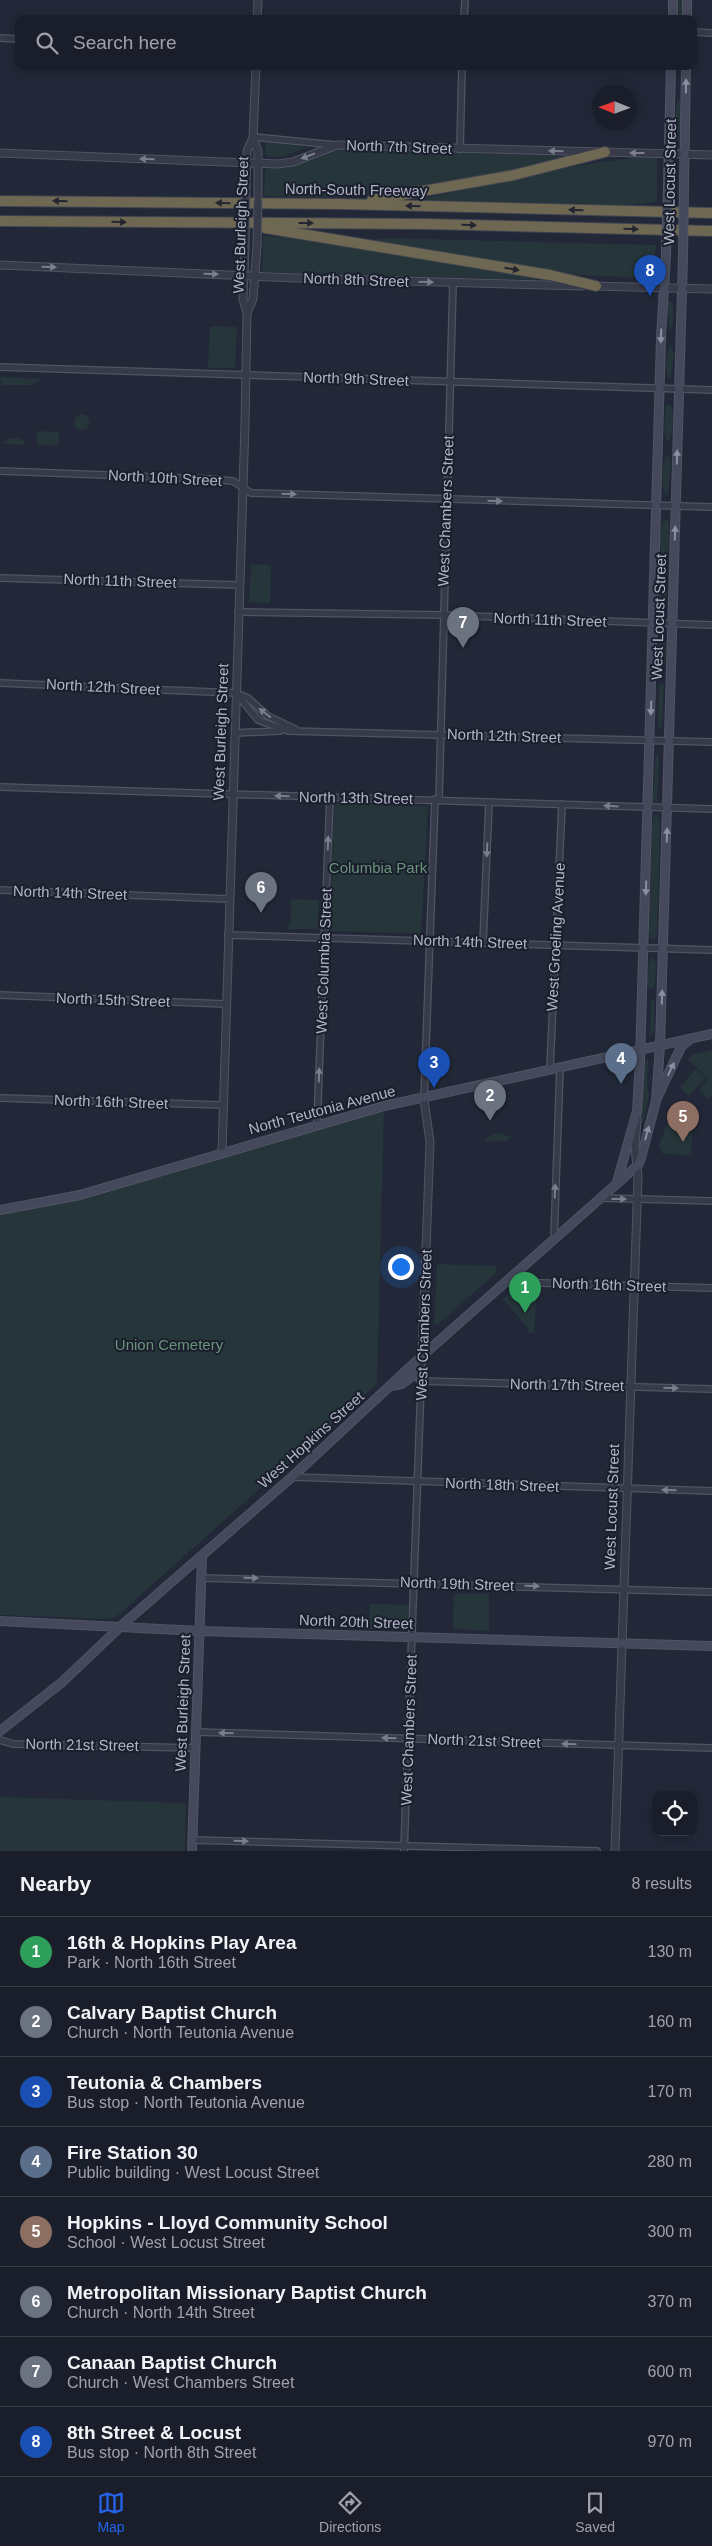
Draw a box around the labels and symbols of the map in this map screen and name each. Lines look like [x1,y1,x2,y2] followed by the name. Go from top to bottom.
[682,78,690,94] one-way arrow
[592,85,637,130] north arrow
[660,118,679,245] street label: West Locust Street
[346,136,453,157] street label: North 7th Street
[548,147,564,155] one-way arrow
[628,149,644,157] one-way arrow
[300,152,315,160] one-way arrow
[139,155,155,163] one-way arrow
[230,155,251,294] street label: West Burleigh Street
[285,180,428,199] street label: North-South Freeway
[52,197,68,205] one-way arrow
[214,199,230,207] one-way arrow
[405,202,421,210] one-way arrow
[568,205,584,213] one-way arrow
[111,218,127,226] one-way arrow
[298,219,314,227] one-way arrow
[461,221,477,229] one-way arrow
[623,225,639,233] one-way arrow
[634,255,666,296] pin: 8
[41,264,57,272] one-way arrow
[505,265,521,273] one-way arrow
[303,269,410,290] street label: North 8th Street
[203,271,219,279] one-way arrow
[418,279,434,287] one-way arrow
[657,328,665,344] one-way arrow
[303,368,410,389] street label: North 9th Street
[434,434,457,587] street label: West Chambers Street
[674,449,682,465] one-way arrow
[108,466,223,489] street label: North 10th Street
[282,491,298,499] one-way arrow
[488,497,504,505] one-way arrow
[672,524,680,540] one-way arrow
[648,553,669,680] street label: West Locust Street
[63,570,178,591] street label: North 11th Street
[447,607,479,648] pin: 7
[493,609,608,630] street label: North 11th Street
[210,662,231,801] street label: West Burleigh Street
[46,675,161,698] street label: North 12th Street
[647,701,655,717] one-way arrow
[258,708,272,718] one-way arrow
[447,725,562,746] street label: North 12th Street
[299,788,414,807] street label: North 13th Street
[273,792,289,800] one-way arrow
[603,802,619,810] one-way arrow
[663,827,671,843] one-way arrow
[325,835,333,851] one-way arrow
[483,843,491,859] one-way arrow
[329,859,428,876] park label: Columbia Park
[543,862,568,1012] street label: West Groeling Avenue
[245,872,277,913] pin: 6
[641,880,649,896] one-way arrow
[13,882,128,903] street label: North 14th Street
[312,887,335,1034] street label: West Columbia Street
[413,931,528,952] street label: North 14th Street
[56,989,171,1010] street label: North 15th Street
[658,989,666,1005] one-way arrow
[605,1043,637,1084] pin: 4
[418,1047,450,1088] pin: 3
[667,1062,675,1076] one-way arrow
[316,1067,324,1083] one-way arrow
[474,1080,506,1121] pin: 2
[247,1082,397,1137] street label: North Teutonia Avenue
[54,1091,169,1112] street label: North 16th Street
[667,1101,699,1142] pin: 5
[644,1126,652,1141] one-way arrow
[552,1183,560,1199] one-way arrow
[611,1195,627,1203] one-way arrow
[412,1248,435,1401] street label: West Chambers Street
[388,1254,414,1280] your location
[509,1272,541,1313] pin: 1
[552,1274,667,1295] street label: North 16th Street
[115,1336,224,1353] park label: Union Cemetery
[510,1375,625,1394] street label: North 17th Street
[664,1384,680,1392] one-way arrow
[254,1387,368,1492] street label: West Hopkins Street
[601,1443,622,1570] street label: West Locust Street
[445,1474,560,1495] street label: North 18th Street
[661,1486,677,1494] one-way arrow
[400,1573,515,1594] street label: North 19th Street
[243,1575,259,1583] one-way arrow
[525,1583,541,1591] one-way arrow
[299,1611,414,1632] street label: North 20th Street
[172,1633,193,1772] street label: West Burleigh Street
[397,1653,420,1806] street label: West Chambers Street
[218,1729,234,1737] one-way arrow
[427,1730,542,1751] street label: North 21st Street
[380,1733,396,1741] one-way arrow
[25,1735,140,1754] street label: North 21st Street
[560,1739,576,1747] one-way arrow
[233,1838,249,1846] one-way arrow

